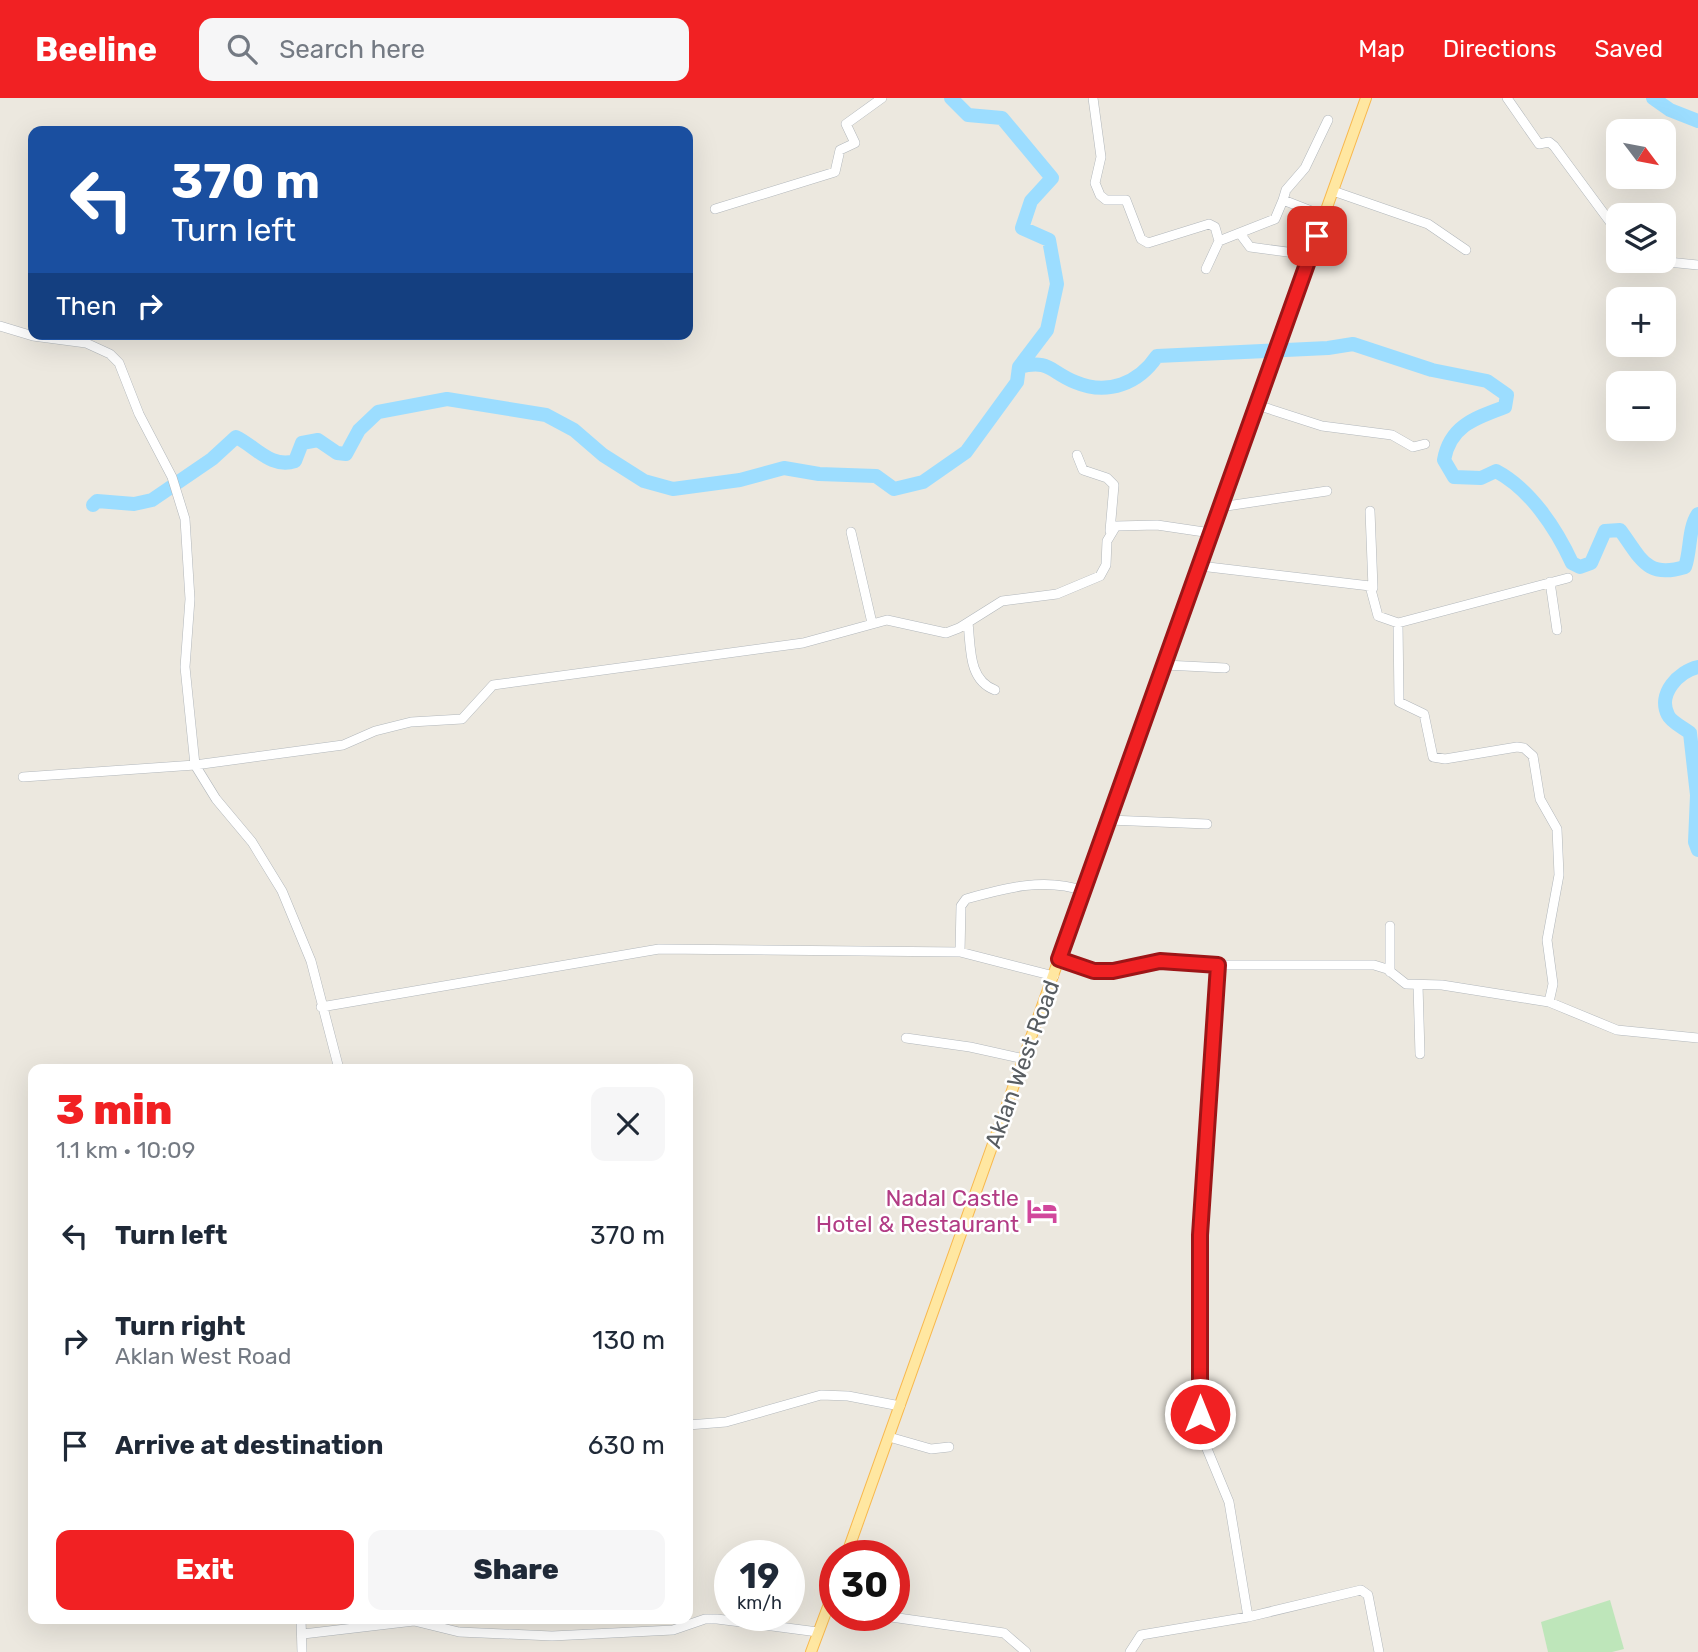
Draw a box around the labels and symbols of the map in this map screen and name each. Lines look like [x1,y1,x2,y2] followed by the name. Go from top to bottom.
[1606,119,1676,189] north arrow
[1287,206,1347,266] pin
[979,976,1065,1152] street label: Aklan West Road
[816,1184,1019,1238] place label: Nadal Castle Hotel & Restaurant
[1025,1194,1059,1228] hotel icon: Nadal Castle Hotel & Restaurant
[1163,1377,1237,1451] position arrow
[819,1540,910,1631] speed limit sign: 30

